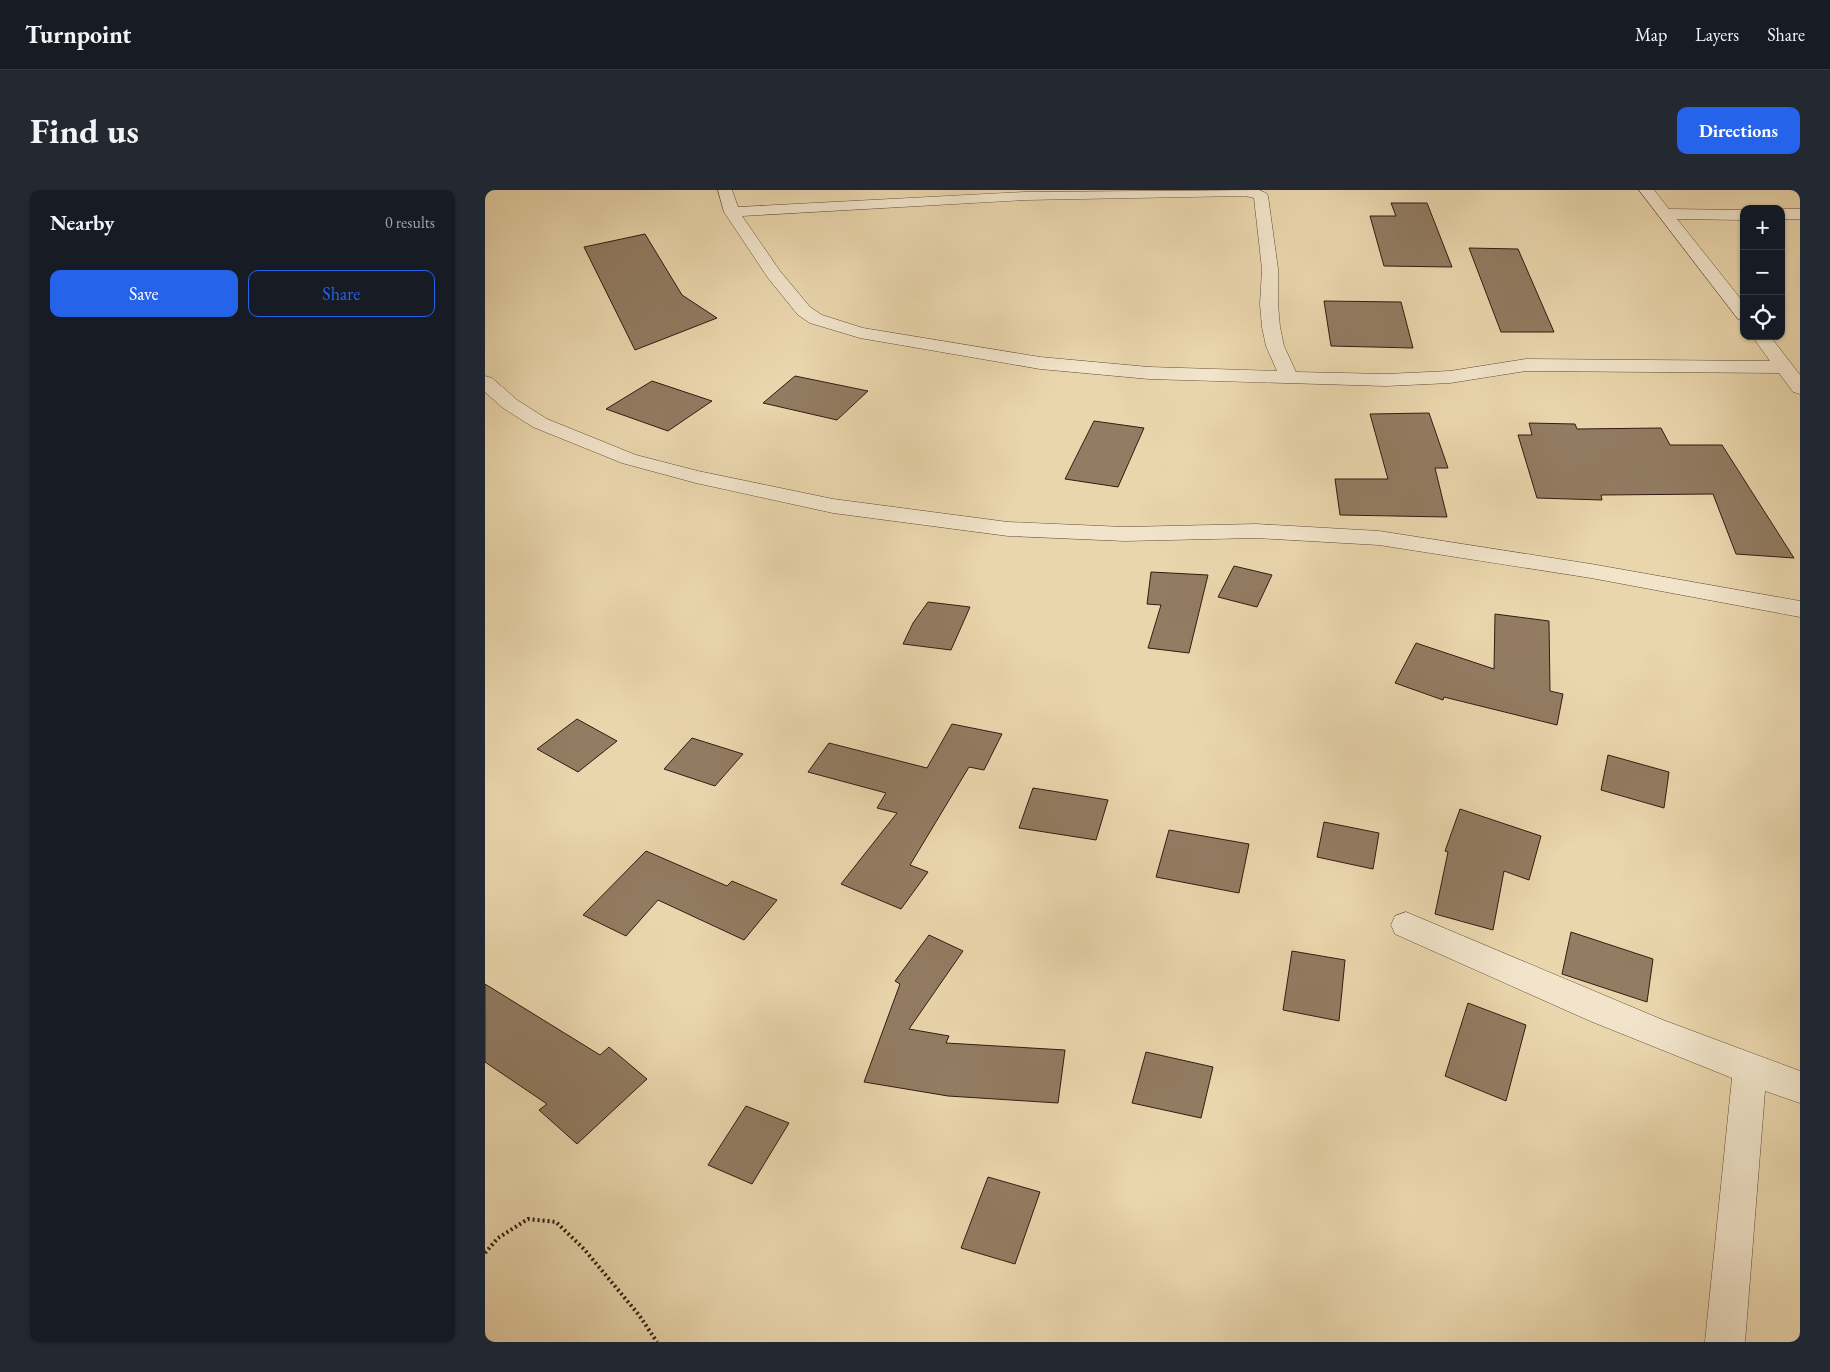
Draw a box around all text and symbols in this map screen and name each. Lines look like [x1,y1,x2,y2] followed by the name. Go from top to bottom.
[25,19,131,50] text: Turnpoint
[1635,23,1667,46] text: Map
[1695,23,1739,46] text: Layers
[1767,23,1805,46] text: Share
[1677,107,1800,154] button: Directions
[30,108,139,153] text: Find us
[1740,205,1785,340] map controls
[1740,205,1785,250] button: +
[50,209,114,236] text: Nearby
[385,212,435,233] text: 0 results
[1740,250,1785,295] button: −
[50,270,238,317] button: Save
[248,270,435,317] button: Share
[1740,295,1785,340] button: locate

